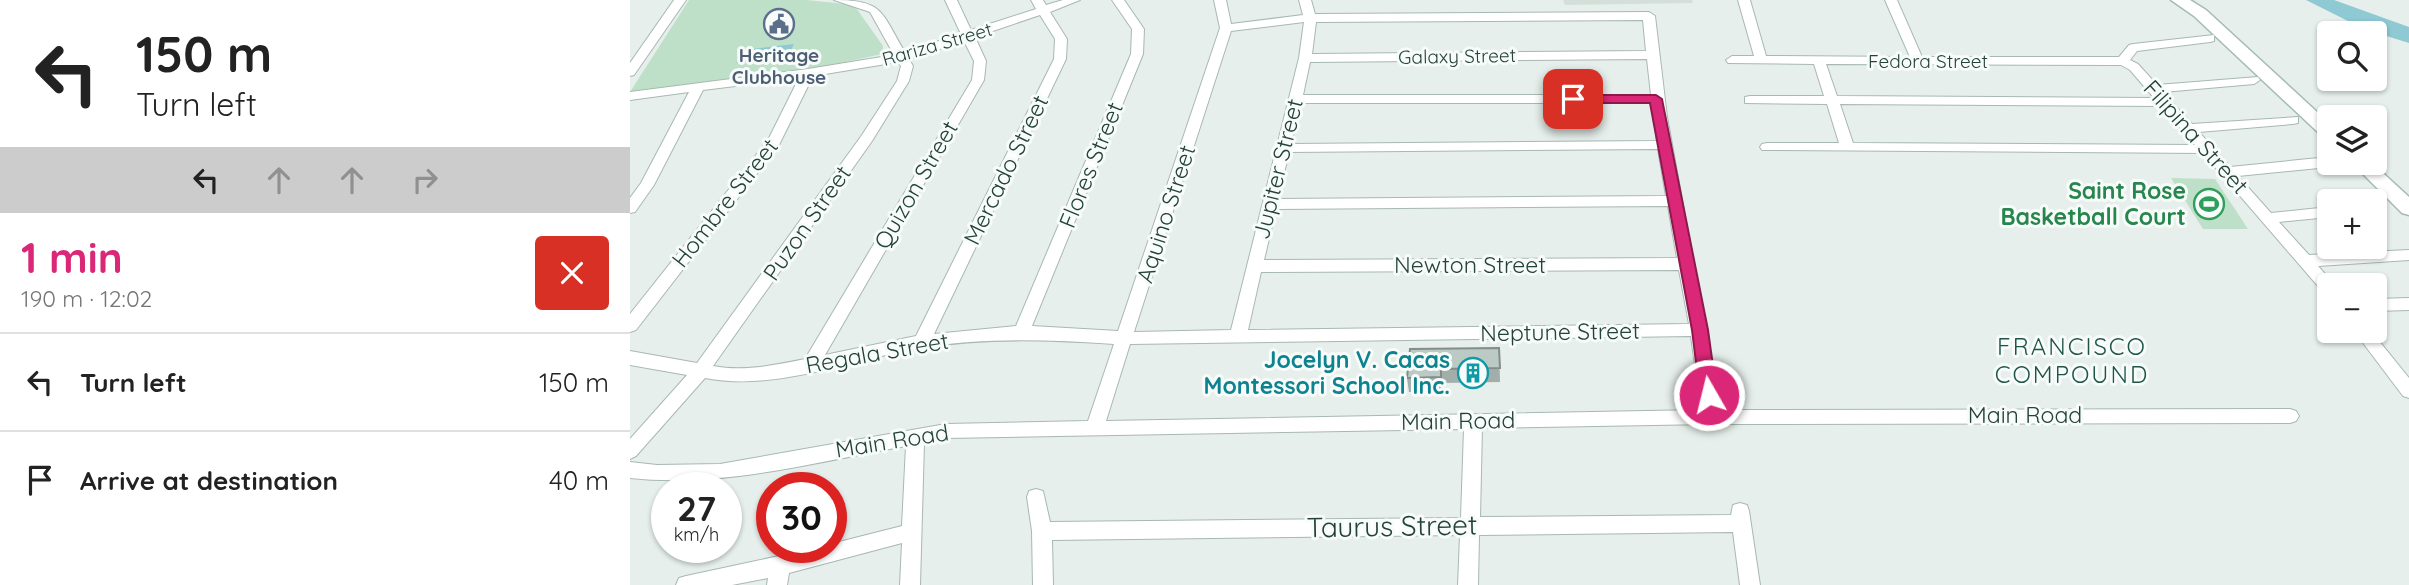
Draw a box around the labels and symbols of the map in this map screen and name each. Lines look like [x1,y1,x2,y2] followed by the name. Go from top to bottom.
[762,7,796,41] public building icon: Heritage Clubhouse
[879,17,995,71] street label: Rariza Street
[732,43,826,89] place label: Heritage Clubhouse
[1398,43,1516,69] street label: Galaxy Street
[1868,49,1988,73] street label: Fedora Street
[1543,69,1603,129] pin
[2138,74,2255,200] street label: Filipina Street
[957,90,1054,249] street label: Mercado Street
[1246,95,1309,242] street label: Jupiter Street
[1052,97,1129,232] street label: Flores Street
[867,115,964,254] street label: Quizon Street
[665,132,784,273] street label: Hombre Street
[1130,141,1201,286] street label: Aquino Street
[756,159,857,286] street label: Puzon Street
[2000,176,2186,231] place label: Saint Rose Basketball Court
[2192,187,2226,221] sports icon: Saint Rose Basketball Court
[1394,250,1546,279] street label: Newton Street
[1480,316,1640,347] street label: Neptune Street
[803,326,951,379] street label: Regala Street
[1995,331,2149,389] district label: FRANCISCO COMPOUND
[1204,345,1450,400] place label: Jocelyn V. Cacas Montessori School Inc.
[1456,356,1490,390] building icon: Jocelyn V. Cacas Montessori School Inc.
[1672,358,1746,432] position arrow
[1968,400,2082,429] street label: Main Road
[1400,405,1516,436] street label: Main Road
[833,417,951,464] street label: Main Road
[756,472,847,563] speed limit sign: 30
[1306,507,1478,544] street label: Taurus Street

